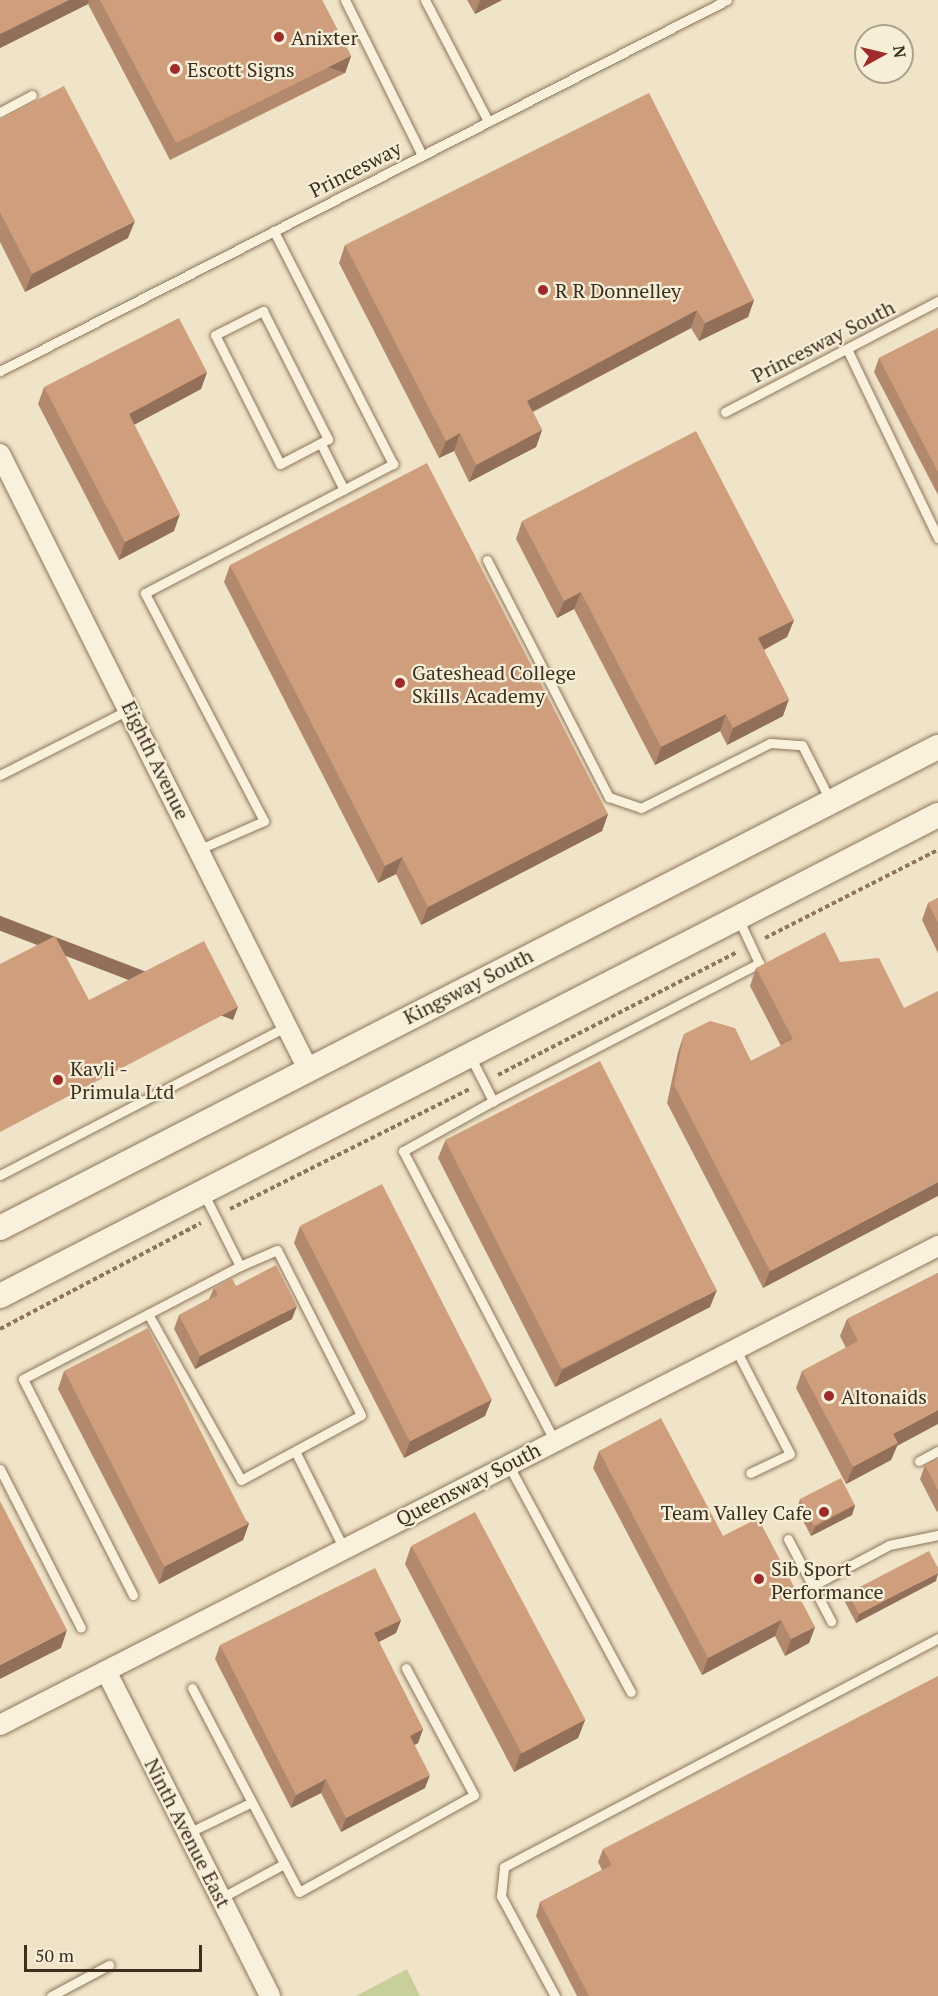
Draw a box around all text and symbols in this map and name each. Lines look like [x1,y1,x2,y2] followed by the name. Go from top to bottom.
[854,24,914,84] north arrow
[291,25,358,49] place label: Anixter
[272,30,286,44] marker: Anixter
[888,44,912,59] text: N
[187,57,295,81] place label: Escott Signs
[168,62,182,76] marker: Escott Signs
[305,136,405,202] street label: Princesway
[555,278,681,302] place label: R R Donnelley
[536,283,550,297] marker: R R Donnelley
[748,295,898,387] street label: Princesway South
[412,660,576,707] place label: Gateshead College Skills Academy
[393,676,407,690] marker: Gateshead College Skills Academy
[117,697,195,823] street label: Eighth Avenue
[399,943,537,1029] street label: Kingsway South
[70,1056,174,1103] place label: Kavli - Primula Ltd
[51,1073,65,1087] marker: Kavli - Primula Ltd
[841,1384,927,1408] place label: Altonaids
[822,1389,836,1403] marker: Altonaids
[392,1437,544,1531] street label: Queensway South
[660,1500,812,1524] place label: Team Valley Cafe
[817,1505,831,1519] marker: Team Valley Cafe
[771,1556,884,1603] place label: Sib Sport Performance
[752,1572,766,1586] marker: Sib Sport Performance
[140,1754,236,1912] street label: Ninth Avenue East
[27,1933,206,1971] scale bar
[35,1943,74,1967] text: 50 m

